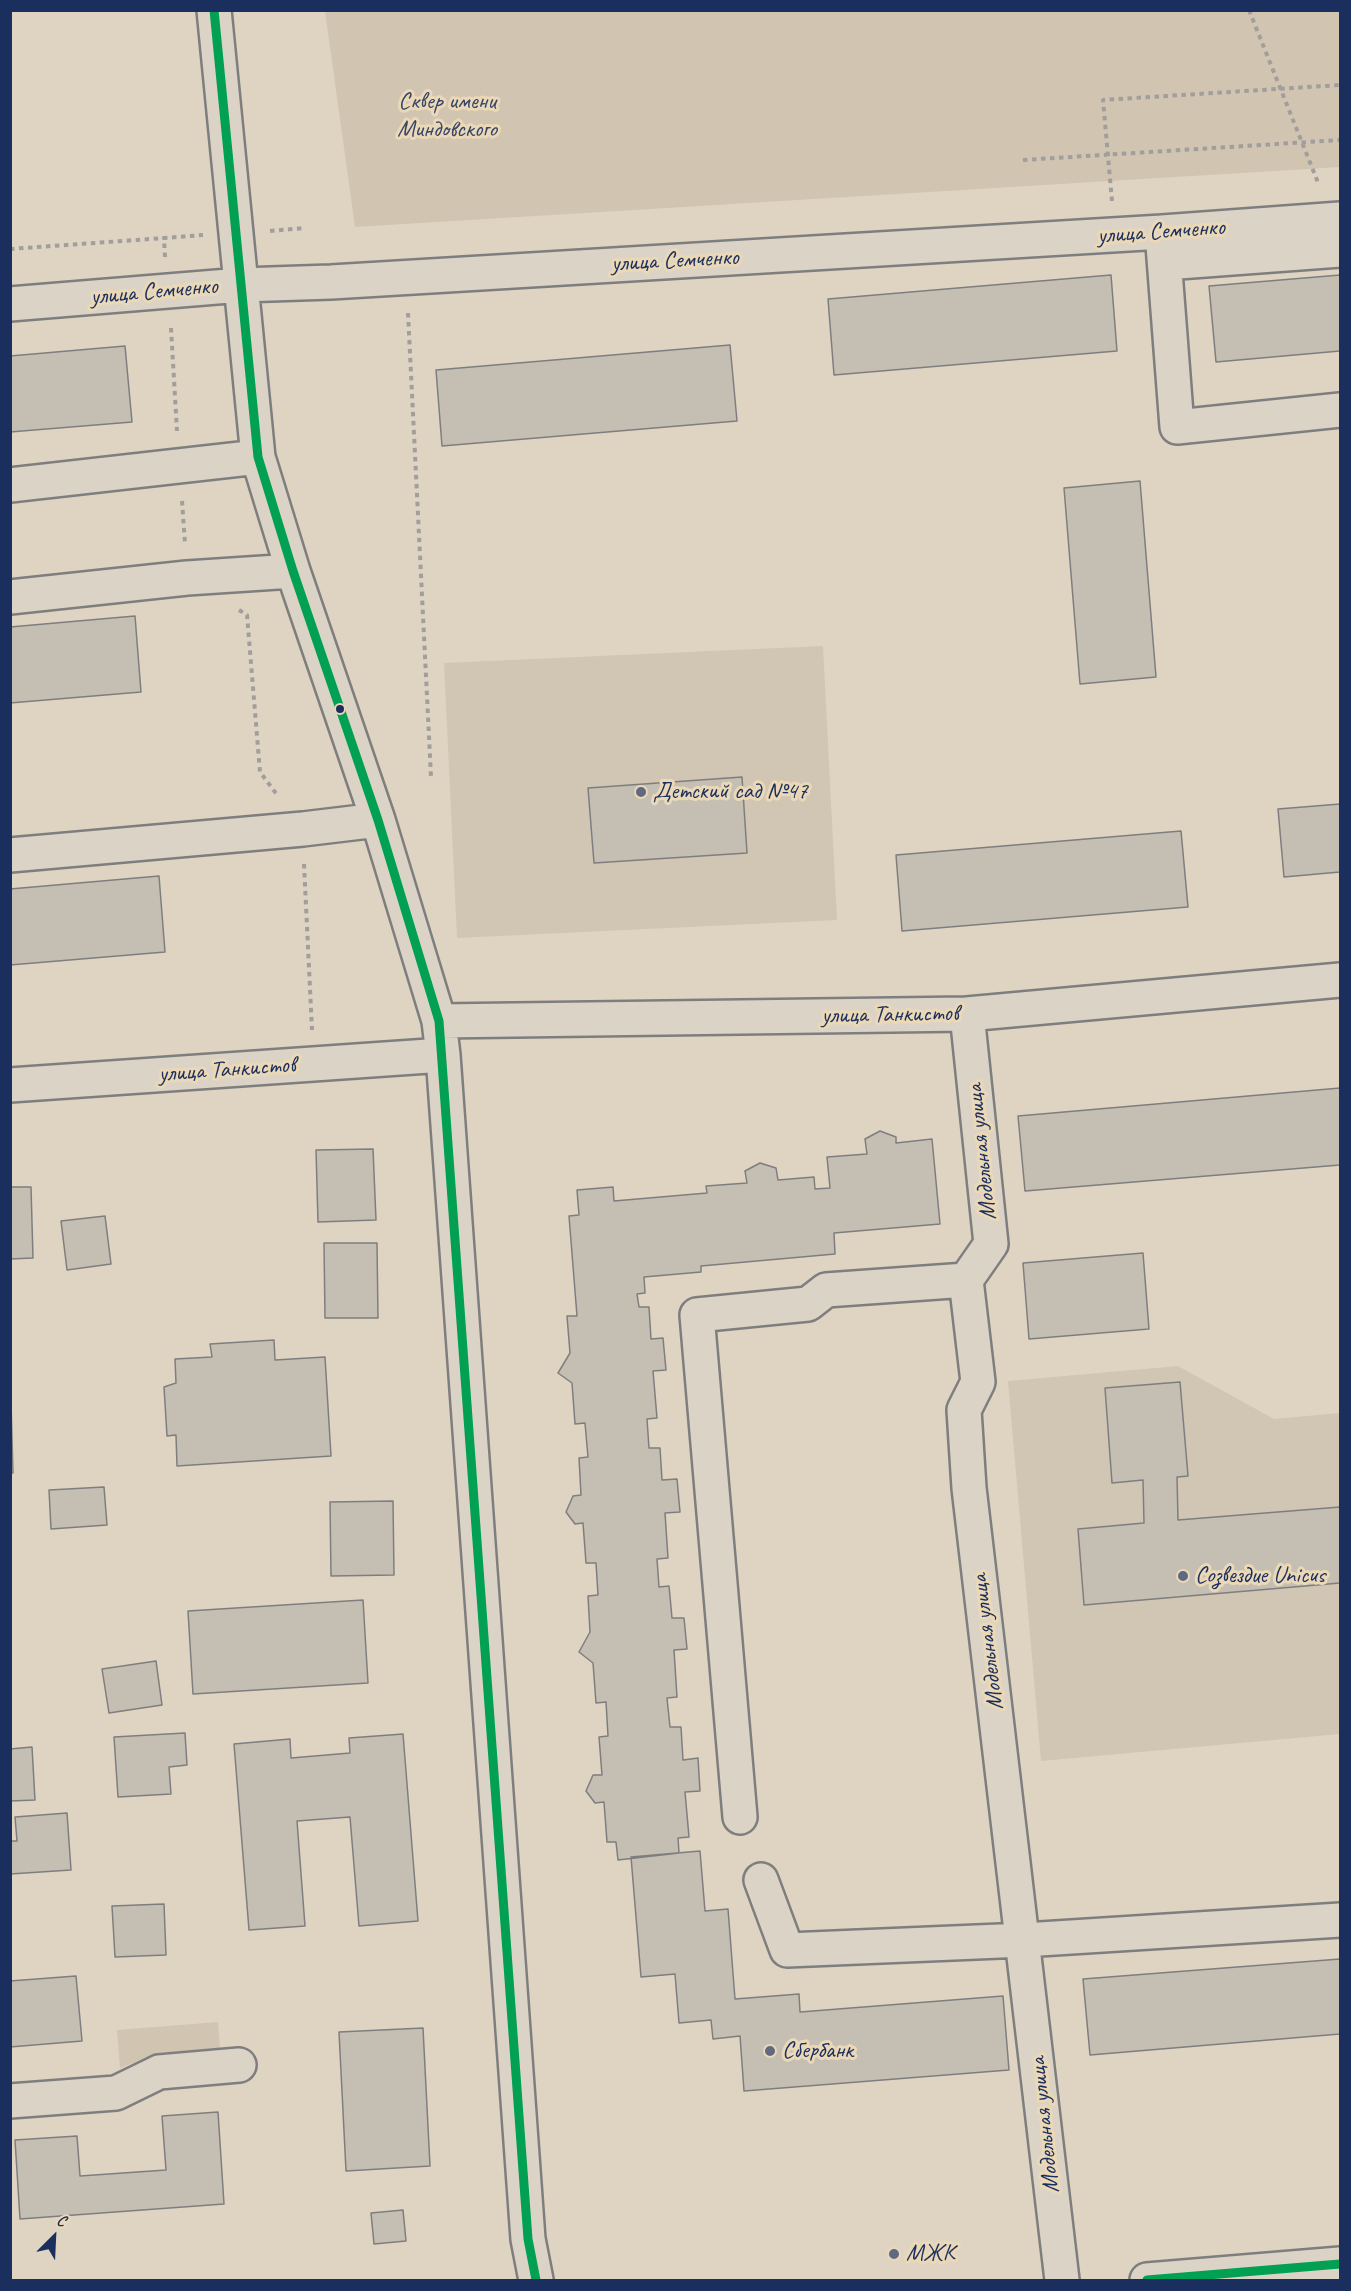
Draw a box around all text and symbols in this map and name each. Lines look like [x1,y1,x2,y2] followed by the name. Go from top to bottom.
[397,88,497,144] park label: Сквер имени Миндовского
[1096,213,1226,251] street label: улица Семченко
[611,243,739,279] street label: улица Семченко
[89,272,219,312] street label: улица Семченко
[334,703,346,715] unlabelled marker
[653,778,808,806] place label: Детский сад №47
[634,785,648,799] marker: Детский сад №47
[821,999,959,1031] street label: улица Танкистов
[158,1051,296,1089] street label: улица Танкистов
[961,1083,1003,1221] street label: Модельная улица
[1195,1562,1325,1590] place label: Созвездие Unicus
[1176,1569,1190,1583] marker: Созвездие Unicus
[965,1573,1011,1711] street label: Модельная улица
[782,2037,853,2065] place label: Сбербанк
[763,2044,777,2058] marker: Сбербанк
[1024,2056,1066,2194] street label: Модельная улица
[24,2207,84,2267] north arrow
[54,2210,69,2231] text: С
[906,2240,955,2268] place label: МЖК
[887,2247,901,2261] marker: МЖК

